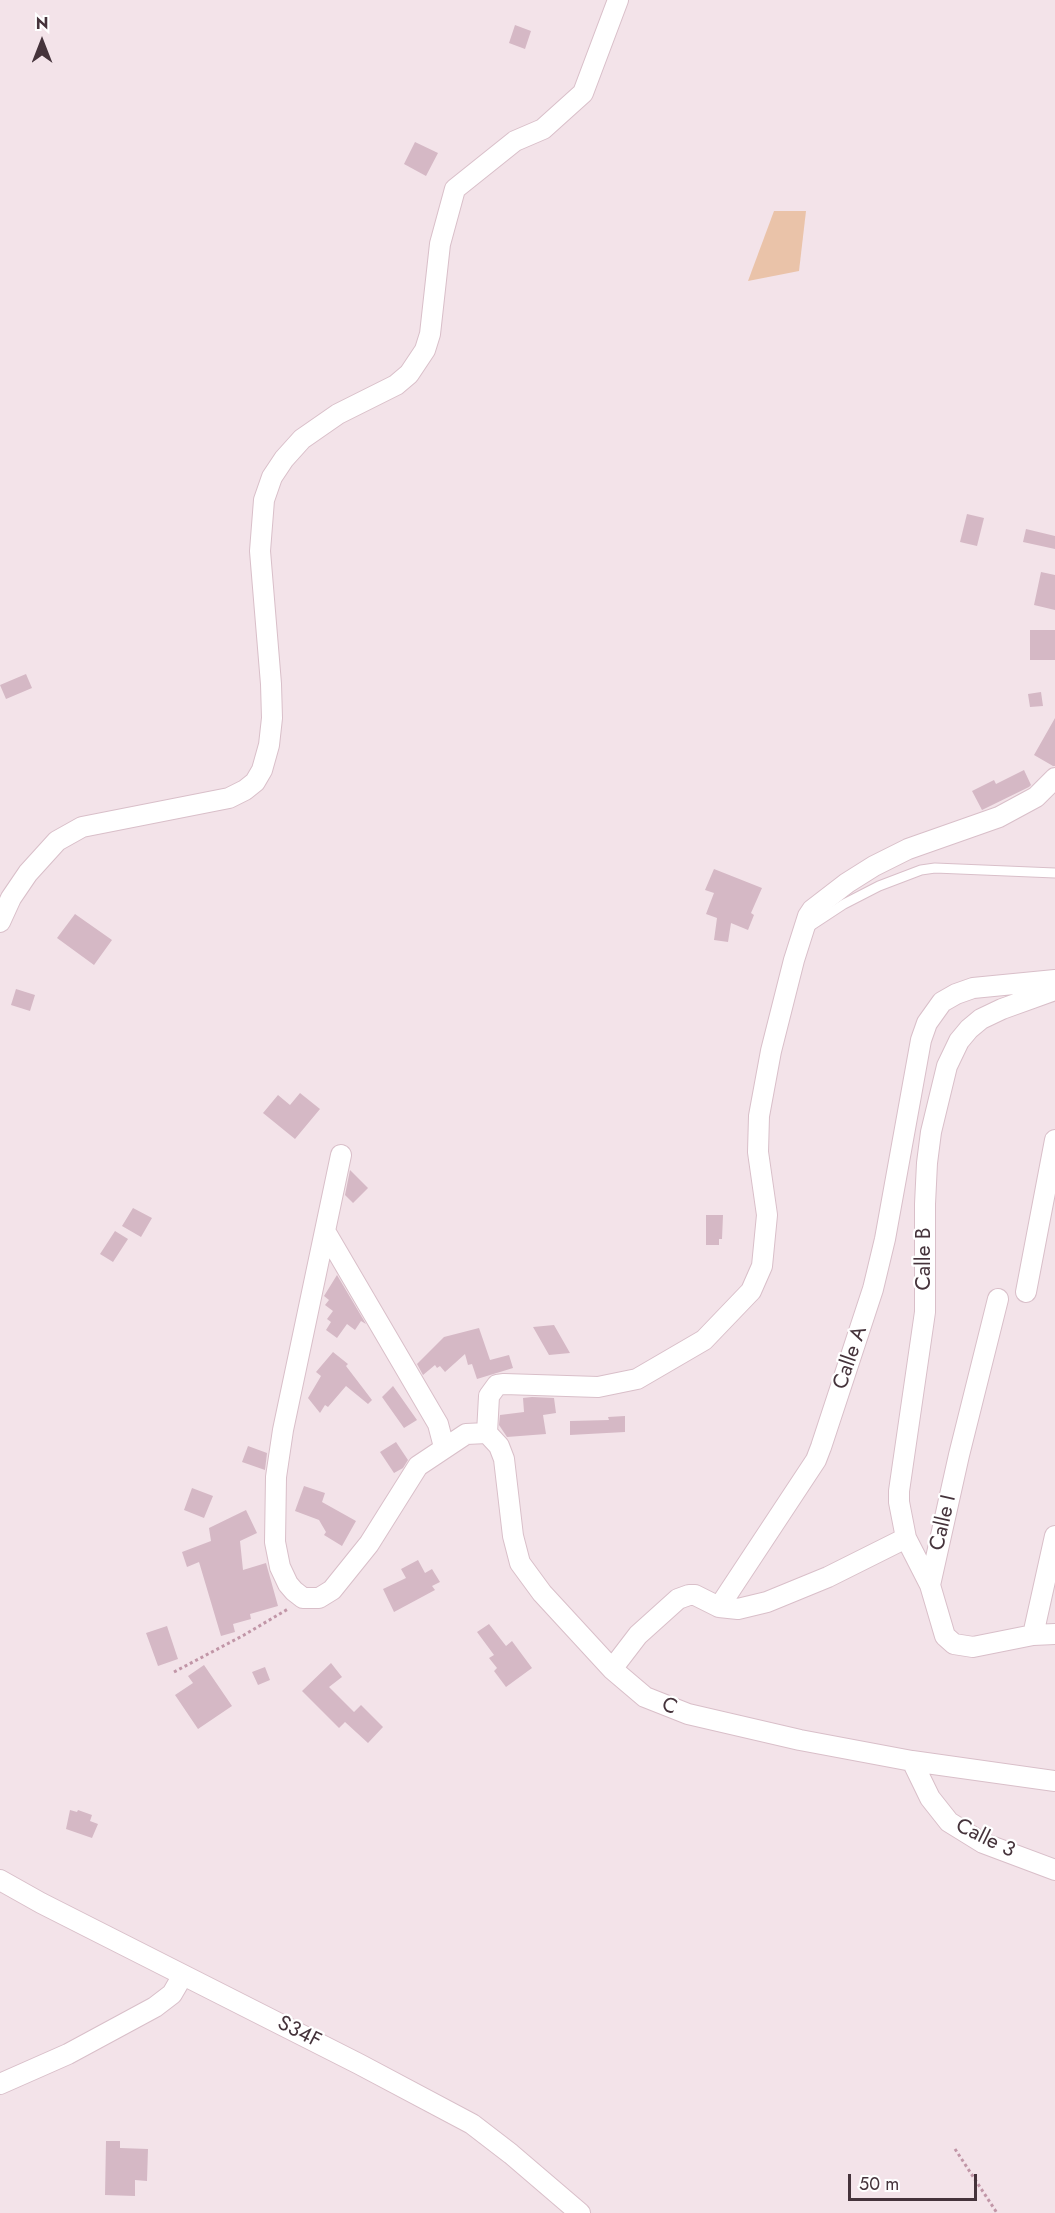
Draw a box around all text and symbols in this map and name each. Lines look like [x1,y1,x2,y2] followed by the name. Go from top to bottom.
[12,12,72,72] north arrow
[36,12,48,35] text: N
[912,1228,938,1290] street label: Calle B
[828,1323,874,1393] street label: Calle A
[925,1493,963,1553] street label: Calle I
[658,1693,680,1721] street label: C
[951,1814,1019,1864] street label: Calle 3
[273,2011,325,2055] street label: S34F
[851,2162,980,2200] scale bar
[859,2171,899,2197] text: 50 m

